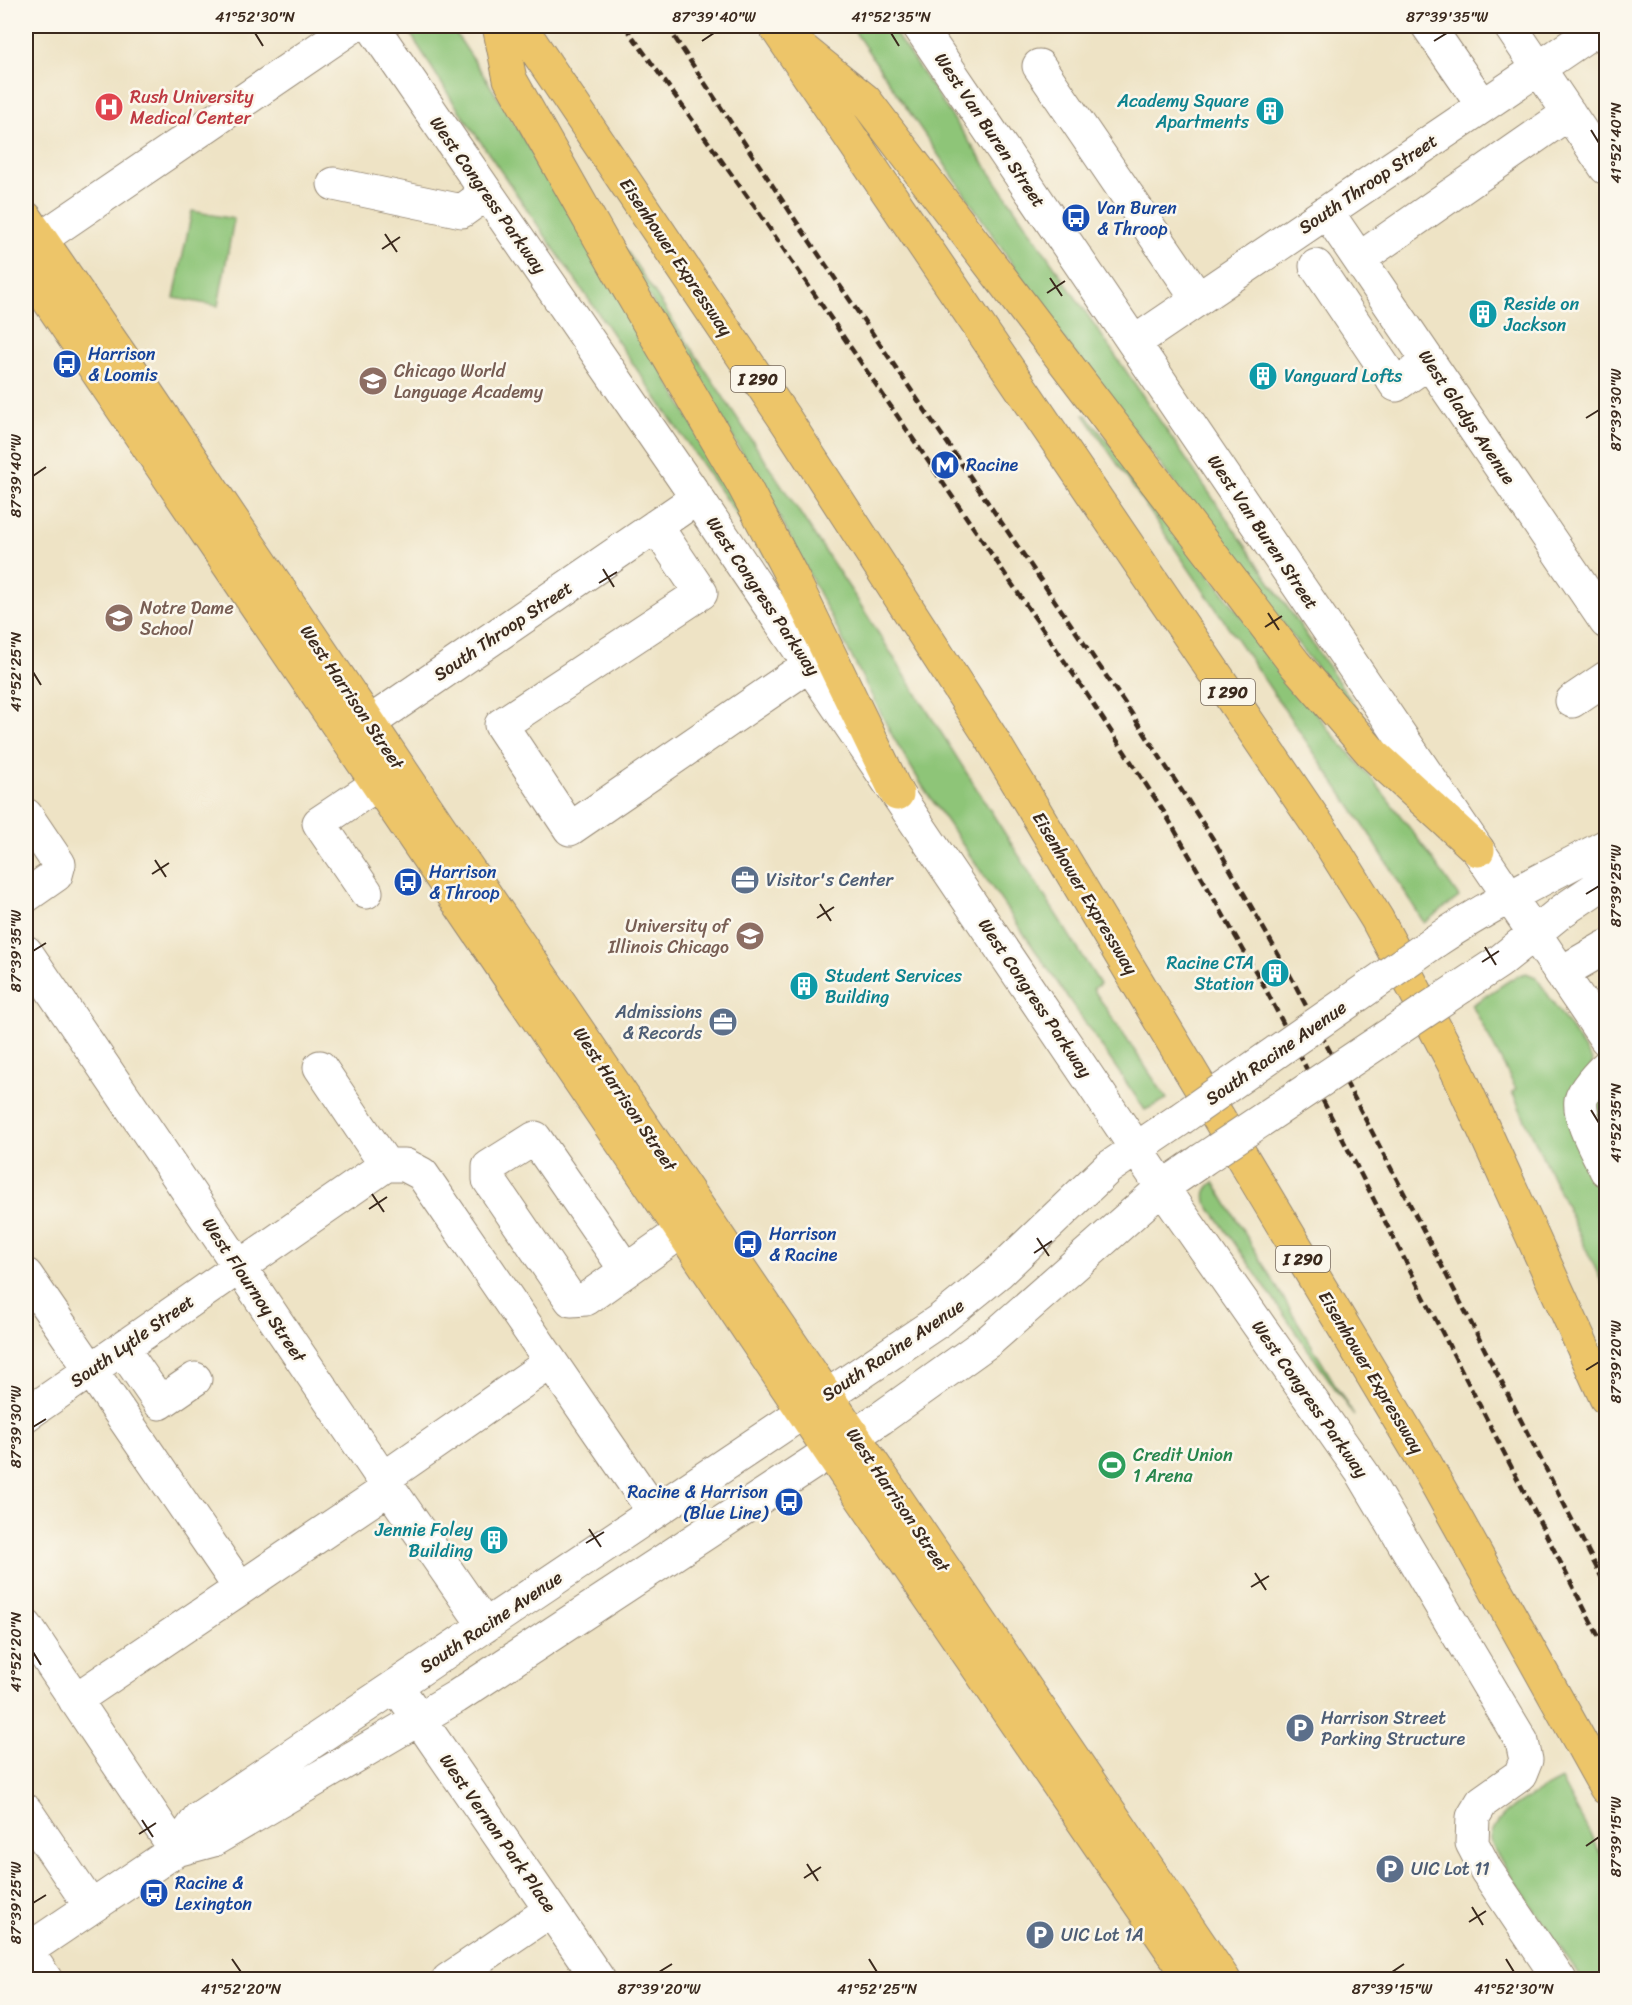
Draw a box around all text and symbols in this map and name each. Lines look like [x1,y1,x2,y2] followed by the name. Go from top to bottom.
[215,4,296,30] text: 41°52'30"N
[672,4,756,30] text: 87°39'40"W
[851,4,931,30] text: 41°52'35"N
[1406,4,1489,30] text: 87°39'35"W
[926,46,1054,215] street label: West Van Buren Street
[130,81,254,134] place label: Rush University Medical Center
[1116,85,1250,138] place label: Academy Square Apartments
[93,91,125,123] hospital icon: Rush University Medical Center
[1254,95,1286,127] building icon: Academy Square Apartments
[1603,102,1629,184] text: 41°52'40"N
[421,109,555,281] street label: West Congress Parkway
[1292,125,1444,243] street label: South Throop Street
[611,171,742,344] street label: Eisenhower Expressway
[1097,192,1177,245] place label: Van Buren & Throop
[1060,202,1092,234] bus stop icon: Van Buren & Throop
[1503,288,1579,341] place label: Reside on Jackson
[1467,298,1499,330] building icon: Reside on Jackson
[88,338,158,391] place label: Harrison & Loomis
[1410,343,1525,492] street label: West Gladys Avenue
[51,348,83,380] bus stop icon: Harrison & Loomis
[394,355,544,408] place label: Chicago World Language Academy
[1247,360,1279,392] building icon: Vanguard Lofts
[1284,360,1403,392] place label: Vanguard Lofts
[357,365,389,397] school or university icon: Chicago World Language Academy
[731,366,785,392] road number: I 290
[1603,368,1629,451] text: 87°39'30"W
[3,434,29,518] text: 87°39'40"W
[1199,448,1327,617] street label: West Van Buren Street
[929,449,961,481] metro station icon: Racine
[966,449,1019,481] place label: Racine
[697,509,829,683] street label: West Congress Parkway
[427,572,579,690] street label: South Throop Street
[140,592,234,645] place label: Notre Dame School
[103,602,135,634] school or university icon: Notre Dame School
[291,618,413,777] street label: West Harrison Street
[3,631,29,712] text: 41°52'25"N
[1201,679,1255,705] road number: I 290
[1023,805,1147,982] street label: Eisenhower Expressway
[1603,844,1629,927] text: 87°39'25"W
[429,856,500,909] place label: Harrison & Throop
[729,864,761,896] office icon: Visitor's Center
[766,864,894,896] place label: Visitor's Center
[392,866,424,898] bus stop icon: Harrison & Throop
[3,909,29,992] text: 87°39'35"W
[607,910,732,963] place label: University of Illinois Chicago
[969,911,1101,1085] street label: West Congress Parkway
[734,920,766,952] school or university icon: University of Illinois Chicago
[1167,947,1254,1000] place label: Racine CTA Station
[1259,957,1291,989] building icon: Racine CTA Station
[825,960,963,1013] place label: Student Services Building
[788,970,820,1002] building icon: Student Services Building
[1198,992,1354,1114] street label: South Racine Avenue
[614,996,703,1049] place label: Admissions & Records
[707,1006,739,1038] office icon: Admissions & Records
[564,1020,686,1179] street label: West Harrison Street
[1603,1083,1629,1163] text: 41°52'35"N
[193,1211,315,1370] street label: West Flournoy Street
[769,1218,838,1271] place label: Harrison & Racine
[732,1228,764,1260] bus stop icon: Harrison & Racine
[1276,1246,1330,1272] road number: I 290
[1309,1284,1433,1461] street label: Eisenhower Expressway
[63,1286,201,1396] street label: South Lytle Street
[815,1290,971,1410] street label: South Racine Avenue
[1243,1313,1377,1485] street label: West Congress Parkway
[1603,1320,1629,1403] text: 87°39'20"W
[3,1385,29,1468] text: 87°39'30"W
[837,1421,959,1580] street label: West Harrison Street
[1133,1439,1233,1492] place label: Credit Union 1 Arena
[1096,1449,1128,1481] sports icon: Credit Union 1 Arena
[627,1476,770,1529] place label: Racine & Harrison (Blue Line)
[773,1486,805,1518] bus stop icon: Racine & Harrison (Blue Line)
[374,1514,474,1567] place label: Jennie Foley Building
[478,1524,510,1556] building icon: Jennie Foley Building
[413,1562,569,1682] street label: South Racine Avenue
[3,1611,29,1692] text: 41°52'20"N
[1321,1702,1465,1755] place label: Harrison Street Parking Structure
[1284,1712,1316,1744] parking icon: Harrison Street Parking Structure
[431,1747,565,1920] street label: West Vernon Park Place
[1603,1796,1629,1877] text: 87°39'15"W
[1374,1853,1406,1885] parking icon: UIC Lot 11
[1411,1853,1490,1885] place label: UIC Lot 11
[3,1861,29,1944] text: 87°39'25"W
[175,1867,252,1920] place label: Racine & Lexington
[138,1877,170,1909] bus stop icon: Racine & Lexington
[1024,1919,1056,1951] parking icon: UIC Lot 1A
[1061,1919,1144,1951] place label: UIC Lot 1A
[201,1976,282,2002] text: 41°52'20"N
[618,1976,701,2002] text: 87°39'20"W
[837,1976,918,2002] text: 41°52'25"N
[1352,1976,1433,2002] text: 87°39'15"W
[1474,1976,1555,2002] text: 41°52'30"N

